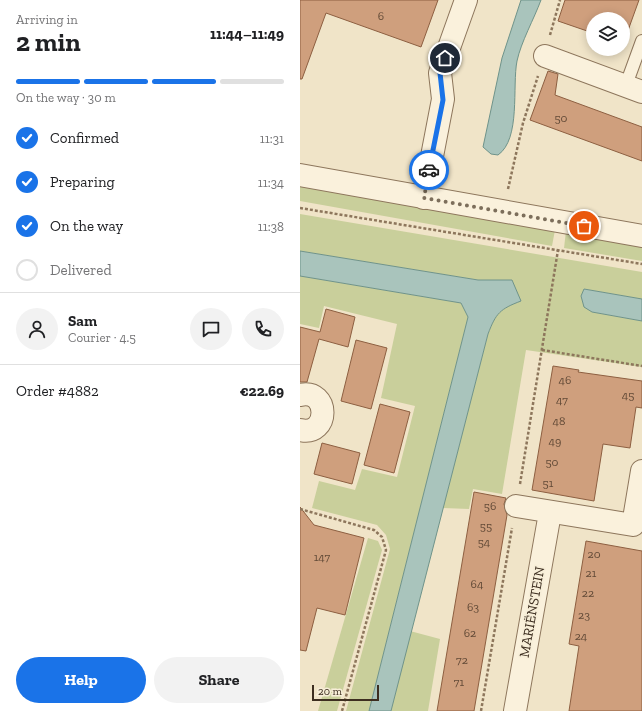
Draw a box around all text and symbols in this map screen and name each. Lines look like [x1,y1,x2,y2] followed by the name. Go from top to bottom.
[378,9,384,23] house number: 6
[16,12,78,27] text: Arriving in
[586,12,630,56] map controls
[586,12,630,56] button: layers
[210,25,284,43] text: 11:44–11:49
[16,26,81,58] text: 2 min
[428,41,462,75] pin
[434,47,456,69] icon: home
[16,90,116,105] text: On the way · 30 m
[554,111,568,125] house number: 50
[16,127,38,149] icon: check
[50,129,119,147] text: Confirmed
[260,131,284,146] text: 11:31
[409,150,449,190] courier
[418,159,440,181] icon: car
[16,171,38,193] icon: check
[50,173,115,191] text: Preparing
[258,175,284,190] text: 11:34
[567,209,601,243] pin
[16,215,38,237] icon: check
[573,215,595,237] icon: bag
[50,217,123,235] text: On the way
[258,219,284,234] text: 11:38
[50,261,112,279] text: Delivered
[16,308,58,350] button: person
[190,308,232,350] button: chat
[242,308,284,350] button: phone
[68,312,97,330] text: Sam
[68,330,136,345] text: Courier · 4.5
[559,373,571,387] house number: 46
[16,382,99,400] text: Order #4882
[240,382,284,400] text: €22.69
[622,388,634,402] house number: 45
[556,393,568,407] house number: 47
[553,414,565,428] house number: 48
[549,434,561,448] house number: 49
[545,455,559,469] house number: 50
[543,476,554,490] house number: 51
[484,499,496,513] house number: 56
[480,519,492,533] house number: 55
[478,535,491,549] house number: 54
[587,547,601,561] house number: 20
[314,550,331,564] house number: 147
[516,565,548,659] street label: MARIËNSTEIN
[586,566,597,580] house number: 21
[471,577,484,591] house number: 64
[582,586,594,600] house number: 22
[467,600,479,614] house number: 63
[578,608,590,622] house number: 23
[464,626,476,640] house number: 62
[575,629,588,643] house number: 24
[456,653,468,667] house number: 72
[16,657,146,703] button: Help
[154,657,284,703] button: Share
[454,675,465,689] house number: 71
[312,683,379,702] scale bar
[318,685,342,698] text: 20 m

